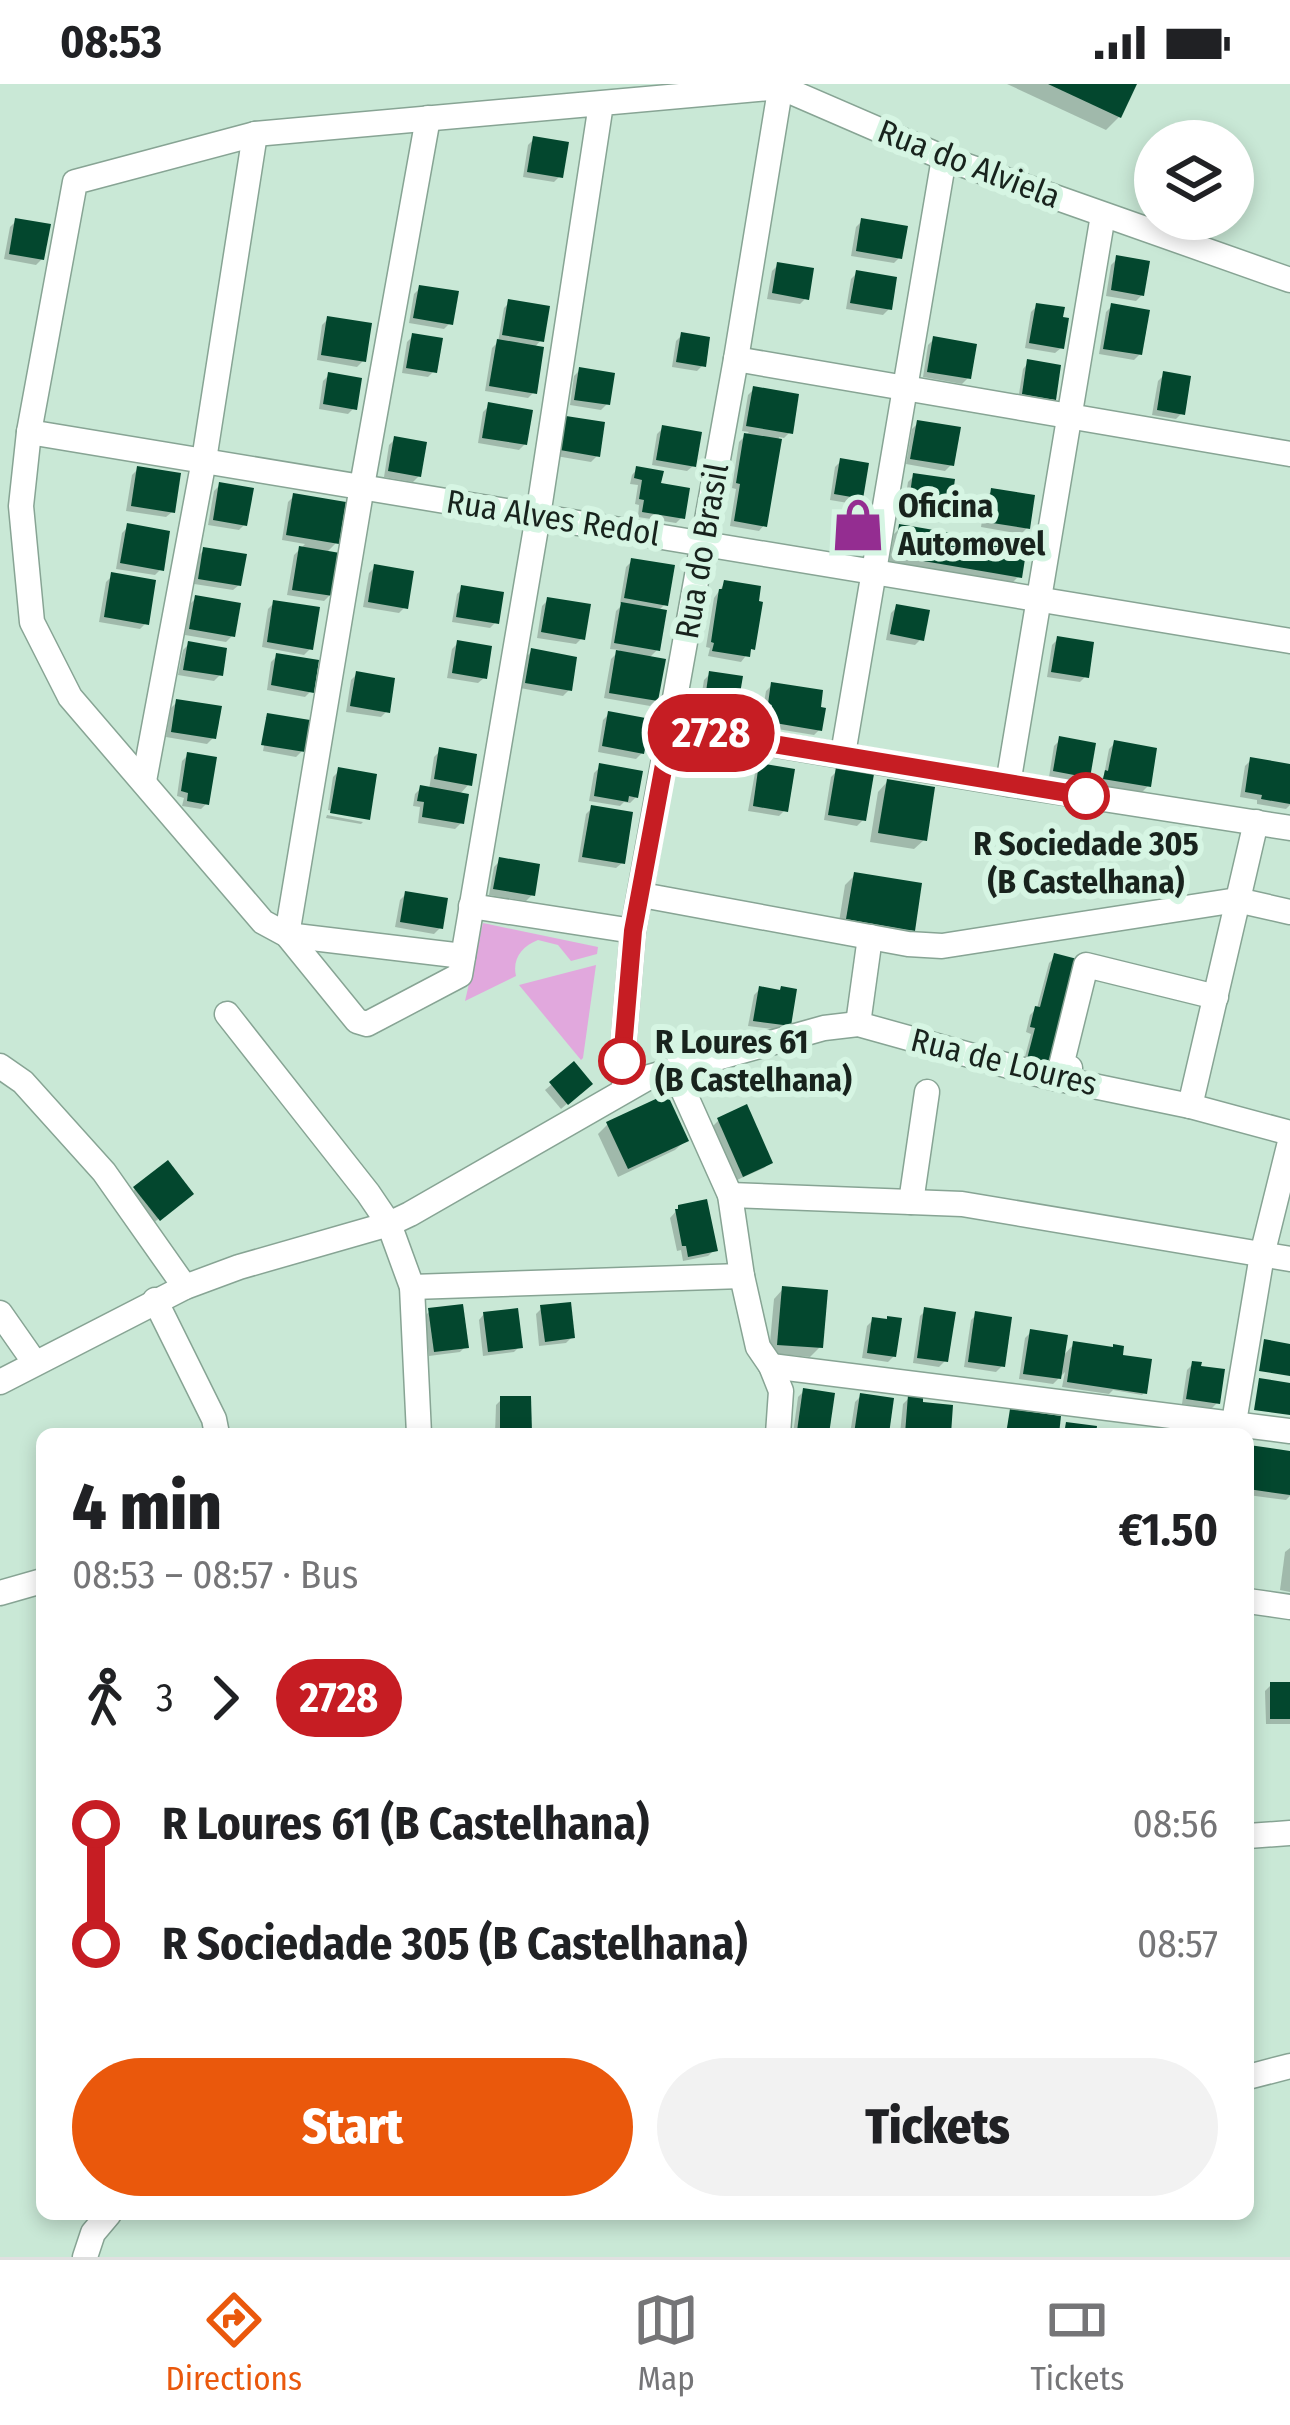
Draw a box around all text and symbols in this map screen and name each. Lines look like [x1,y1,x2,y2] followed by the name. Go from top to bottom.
[60,15,162,69] text: 08:53
[872,111,1066,217] street label: Rua do Alviela
[1134,120,1254,240] map controls
[1134,120,1254,240] button: layers
[667,460,737,642] street label: Rua do Brasil
[444,481,663,555] street label: Rua Alves Redol
[897,486,1046,564] place label: Oficina Automovel
[829,496,887,554] shop icon: Oficina Automovel
[627,694,795,772] line badge: 2728
[672,708,750,758] text: 2728
[1064,774,1108,818] marker: R Sociedade 305 (B Castelhana)
[973,824,1199,902] place label: R Sociedade 305 (B Castelhana)
[907,1020,1101,1104] street label: Rua de Loures
[655,1022,852,1100] place label: R Loures 61 (B Castelhana)
[600,1039,644,1083] marker: R Loures 61 (B Castelhana)
[72,1467,222,1546] text: 4 min
[1119,1503,1218,1557] text: €1.50
[72,1552,358,1598] text: 08:53 – 08:57 · Bus
[72,1665,138,1731] icon: walk
[192,1665,258,1731] icon: forward
[300,1673,378,1723] text: 2728
[156,1675,174,1721] text: 3
[162,1797,649,1851] text: R Loures 61 (B Castelhana)
[1133,1801,1218,1847] text: 08:56
[162,1917,748,1971] text: R Sociedade 305 (B Castelhana)
[1137,1921,1218,1967] text: 08:57
[72,2058,633,2196] button: Start
[657,2058,1218,2196] button: Tickets
[166,2287,302,2399] tab: Directions
[633,2287,699,2399] tab: Map
[1030,2287,1124,2399] tab: Tickets

